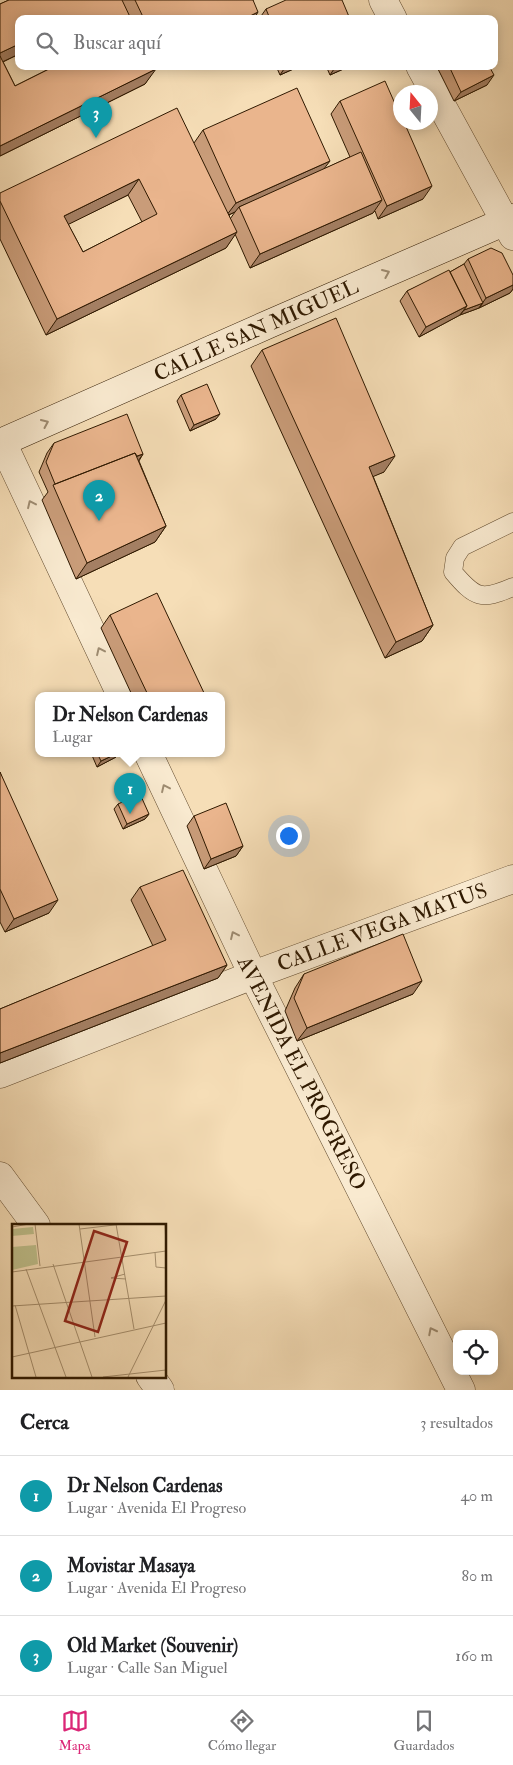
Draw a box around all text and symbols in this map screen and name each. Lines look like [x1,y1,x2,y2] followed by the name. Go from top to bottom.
[15,15,498,70] search box
[33,29,61,57] icon: search
[73,31,161,55] text: Buscar aquí
[393,85,438,130] north arrow
[80,97,112,138] pin: 3
[381,269,390,279] one-way arrow
[150,273,363,388] street label: CALLE SAN MIGUEL
[40,418,49,429] one-way arrow
[83,480,115,521] pin: 2
[27,500,37,509] one-way arrow
[96,647,107,656] one-way arrow
[35,692,225,757] popup
[52,703,208,727] text: Dr Nelson Cardenas
[52,727,93,747] text: Lugar
[114,773,146,814] pin: 1
[160,784,171,793] one-way arrow
[276,823,302,849] your location
[273,877,491,978] street label: CALLE VEGA MATUS
[230,931,240,940] one-way arrow
[230,951,372,1195] street label: AVENIDA EL PROGRESO
[12,1224,166,1378] inset map
[428,1327,438,1336] one-way arrow
[453,1330,498,1375] map controls
[453,1330,498,1375] button: locate
[20,1409,69,1436] text: Cerca
[420,1413,493,1433] text: 3 resultados
[67,1474,222,1498] text: Dr Nelson Cardenas
[33,1486,39,1506] text: 1
[460,1486,493,1506] text: 40 m
[67,1498,246,1518] text: Lugar · Avenida El Progreso
[67,1554,195,1578] text: Movistar Masaya
[32,1566,40,1586] text: 2
[462,1566,493,1586] text: 80 m
[67,1578,246,1598] text: Lugar · Avenida El Progreso
[67,1634,238,1658] text: Old Market (Souvenir)
[33,1646,39,1666] text: 3
[455,1646,493,1666] text: 160 m
[67,1658,228,1678] text: Lugar · Calle San Miguel
[59,1707,91,1754] tab: Mapa
[208,1707,276,1754] tab: Cómo llegar
[393,1707,454,1754] tab: Guardados

